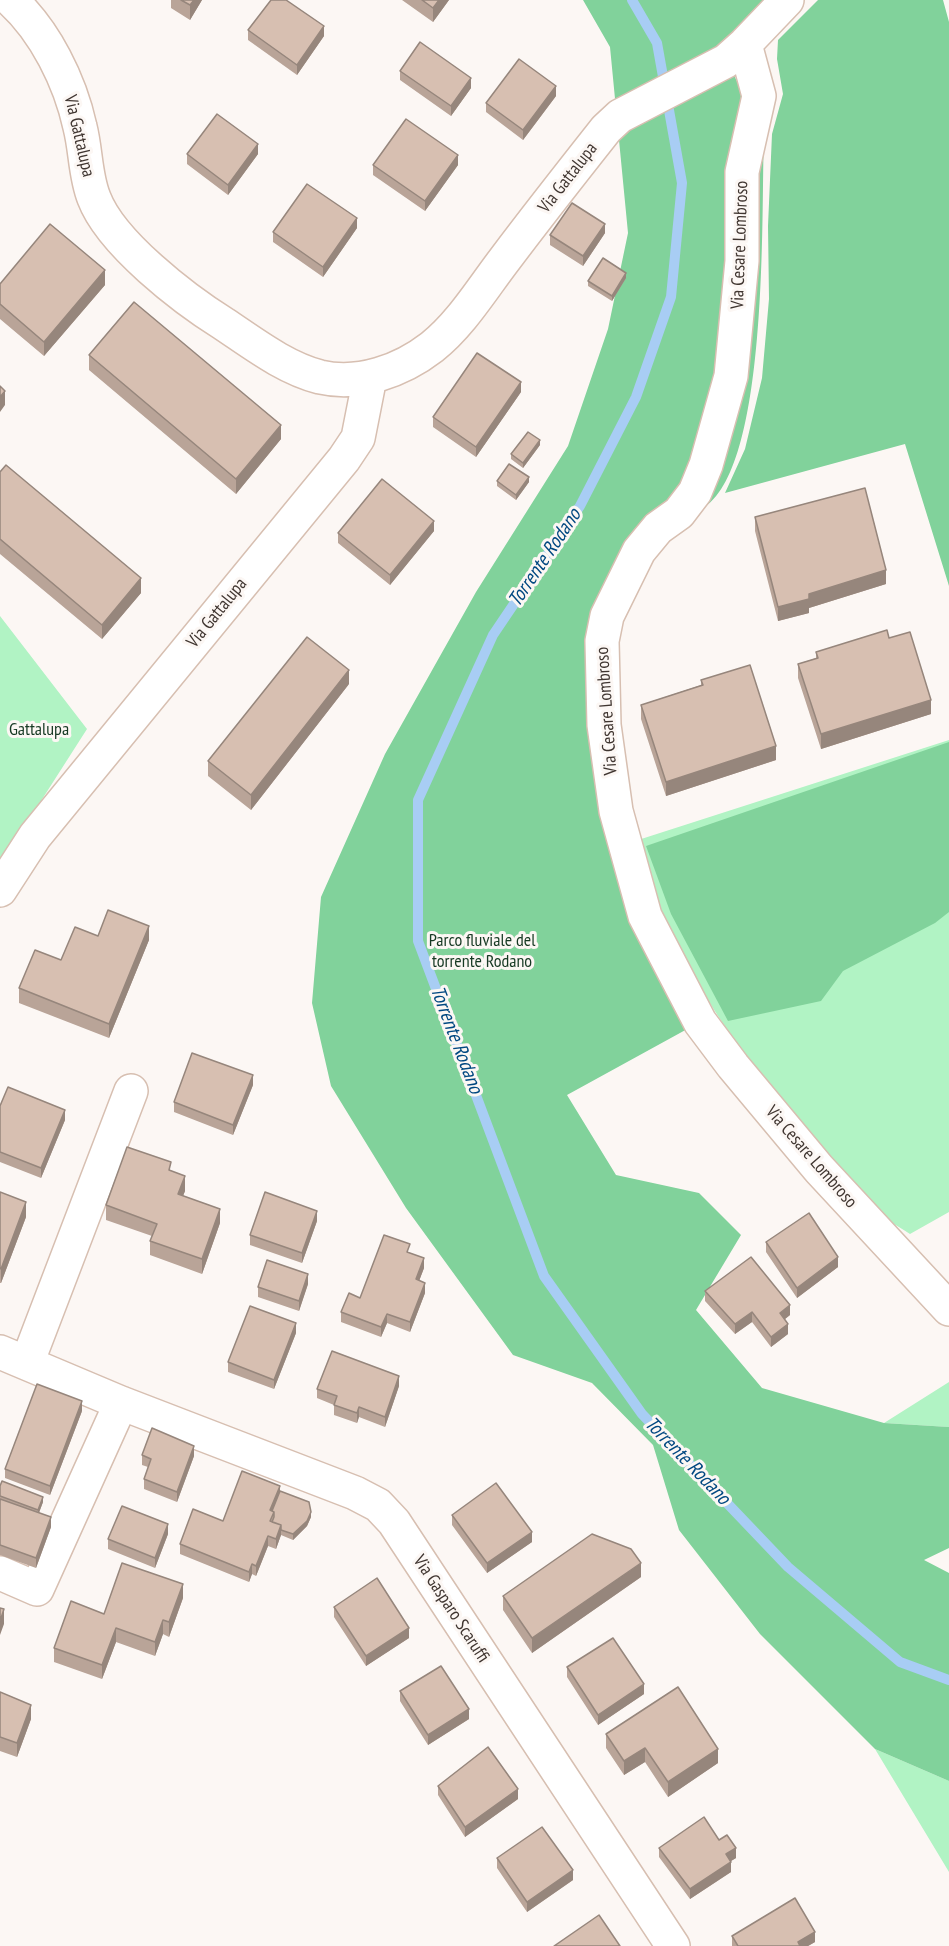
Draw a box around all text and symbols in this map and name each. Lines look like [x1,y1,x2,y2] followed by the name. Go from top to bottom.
[59,93,99,179] street label: Via Gattalupa
[534,138,602,218] street label: Via Gattalupa
[727,180,753,310] street label: Via Cesare Lombroso
[503,504,587,612] water label: Torrente Rodano
[182,574,252,652] street label: Via Gattalupa
[592,646,622,776] street label: Via Cesare Lombroso
[9,719,69,741] park label: Gattalupa
[429,930,535,972] park label: Parco fluviale del torrente Rodano
[425,983,487,1097] water label: Torrente Rodano
[761,1101,861,1213] street label: Via Cesare Lombroso
[639,1412,735,1510] water label: Torrente Rodano
[408,1551,494,1667] street label: Via Gasparo Scaruffi

